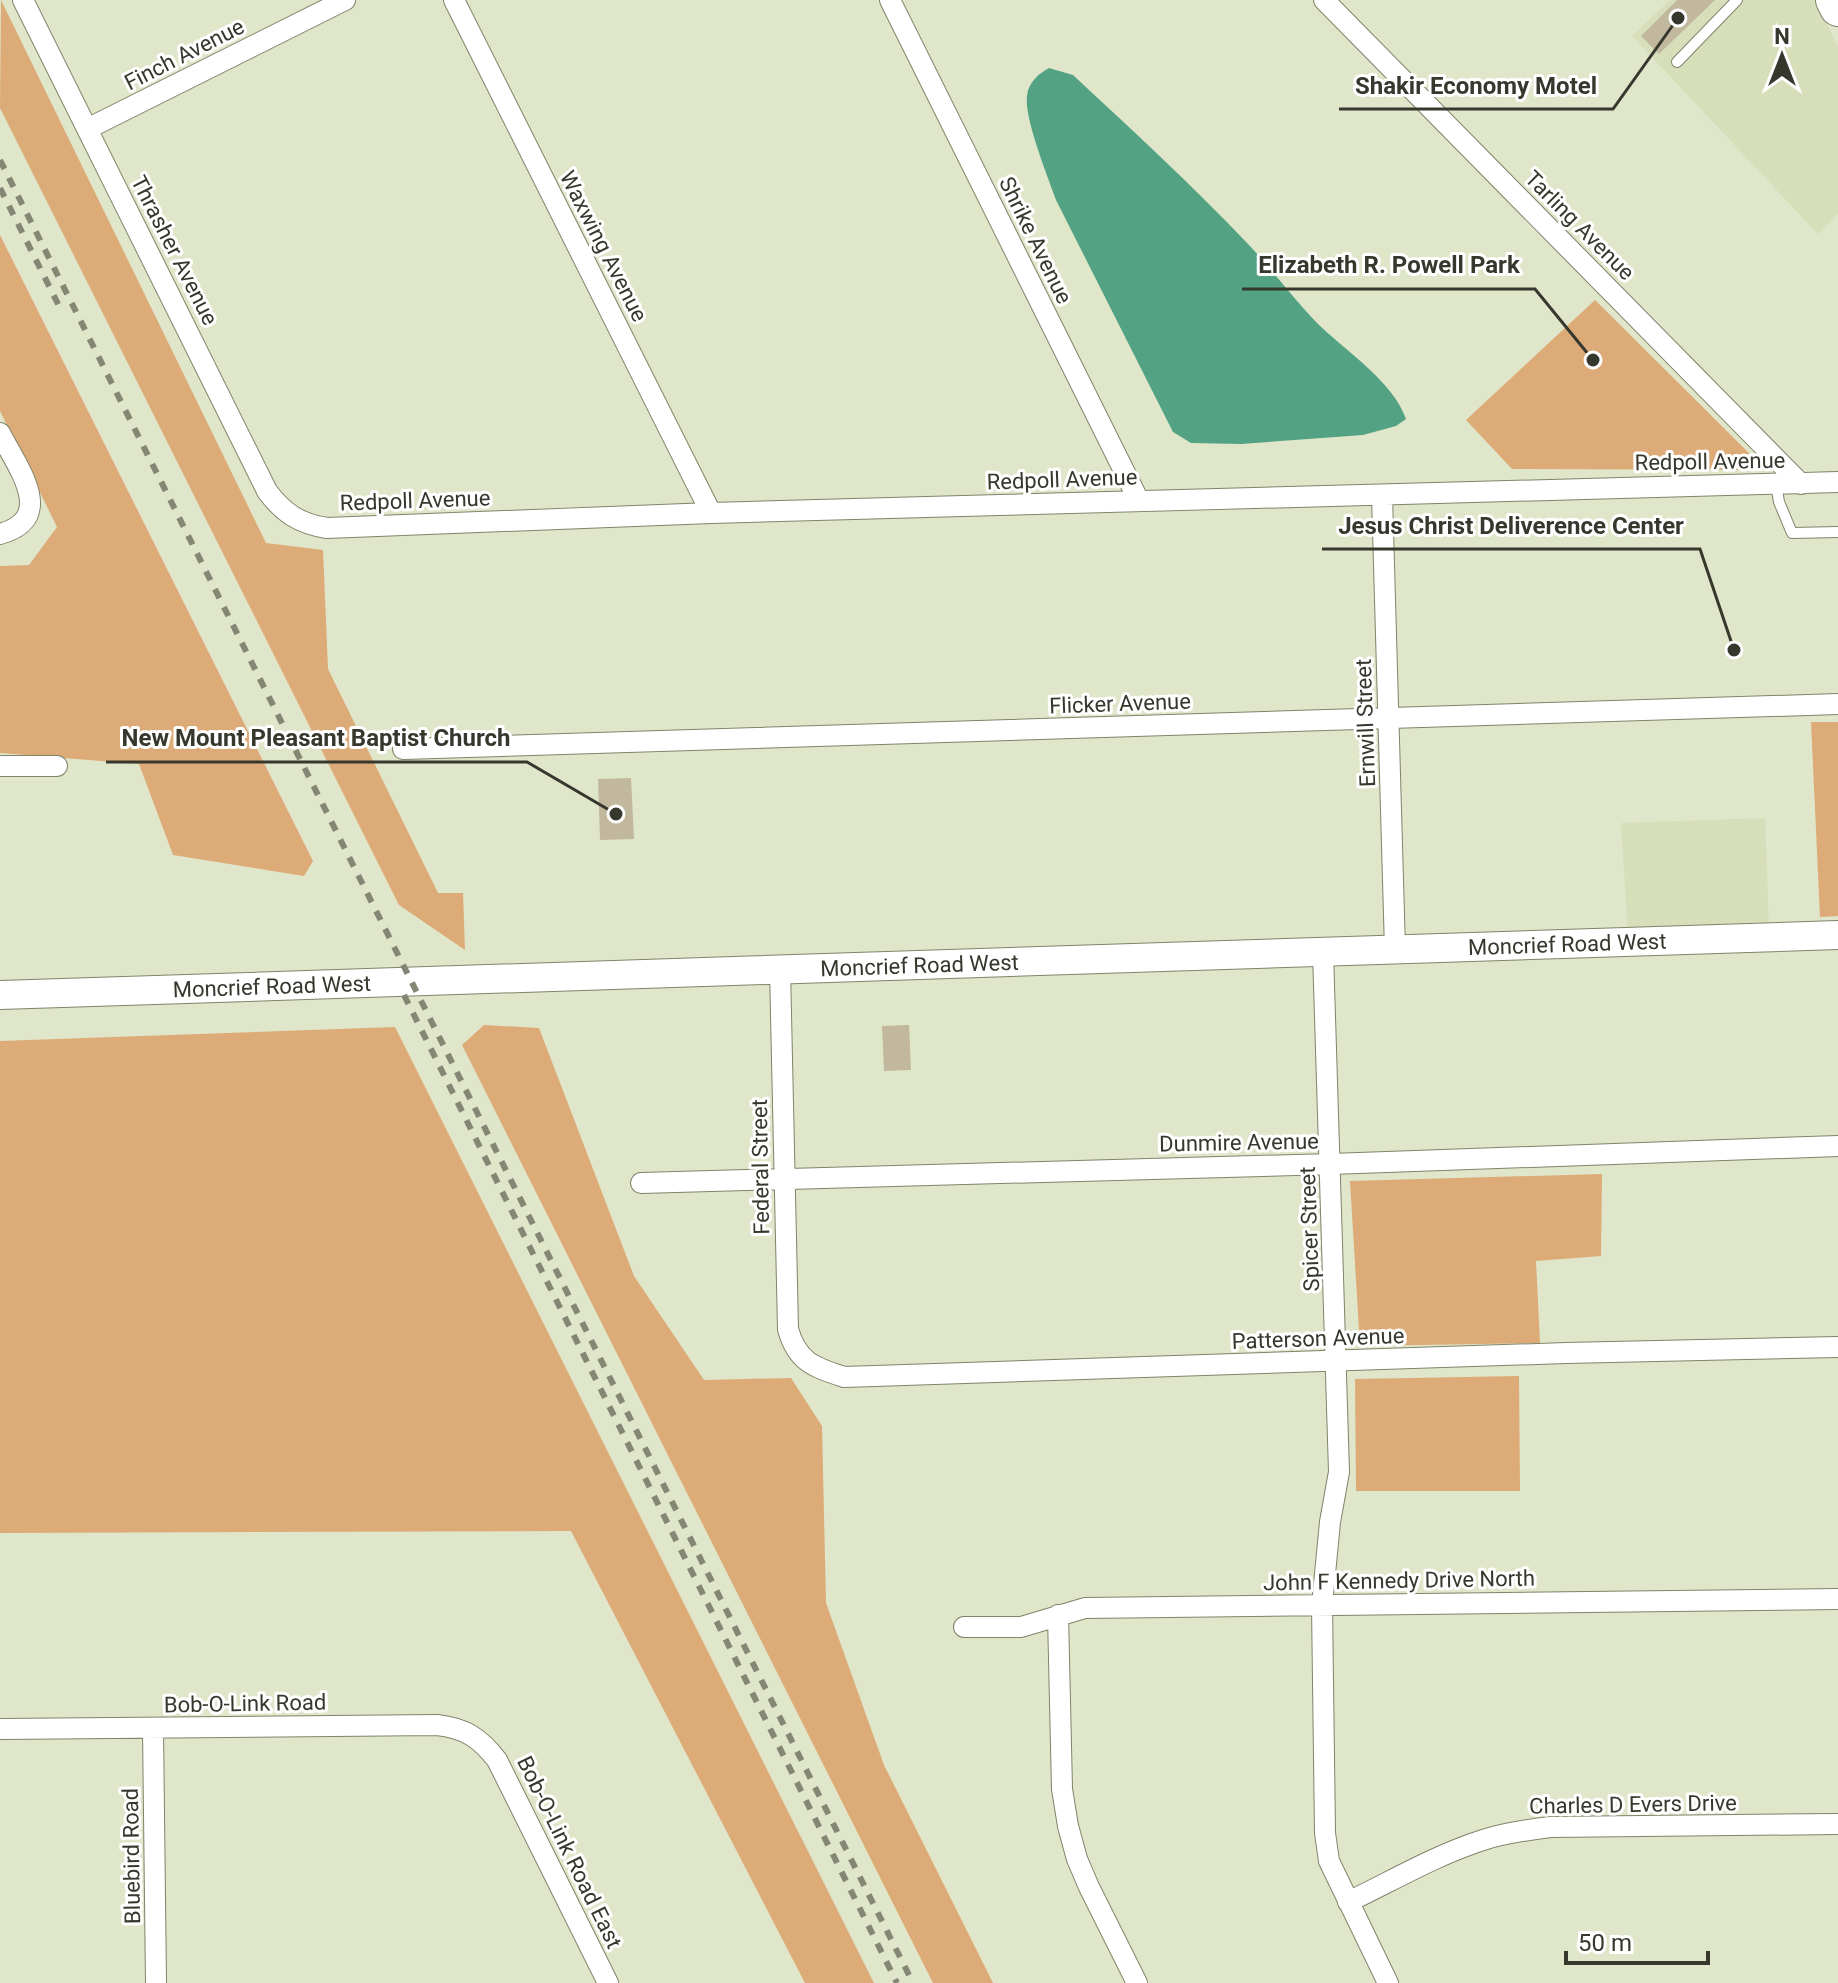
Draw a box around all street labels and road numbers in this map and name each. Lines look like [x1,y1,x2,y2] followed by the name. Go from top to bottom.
[120,14,248,95] street label: Finch Avenue
[1520,166,1639,285] street label: Tarling Avenue
[555,167,652,326] street label: Waxwing Avenue
[126,171,223,329] street label: Thrasher Avenue
[994,173,1077,308] street label: Shrike Avenue
[1634,448,1786,475] street label: Redpoll Avenue
[986,464,1138,495] street label: Redpoll Avenue
[339,485,491,516] street label: Redpoll Avenue
[1351,658,1380,787] street label: Ernwill Street
[1049,689,1191,718] street label: Flicker Avenue
[1468,929,1667,960] street label: Moncrief Road West
[820,950,1019,981] street label: Moncrief Road West
[172,971,371,1002] street label: Moncrief Road West
[747,1099,774,1235] street label: Federal Street
[1159,1129,1319,1156] street label: Dunmire Avenue
[1295,1166,1324,1292] street label: Spicer Street
[1231,1323,1405,1354] street label: Patterson Avenue
[1263,1566,1535,1595] street label: John F Kennedy Drive North
[164,1690,326,1717] street label: Bob-O-Link Road
[512,1752,627,1952] street label: Bob-O-Link Road East
[118,1788,145,1924] street label: Bluebird Road
[1529,1790,1737,1819] street label: Charles D Evers Drive

